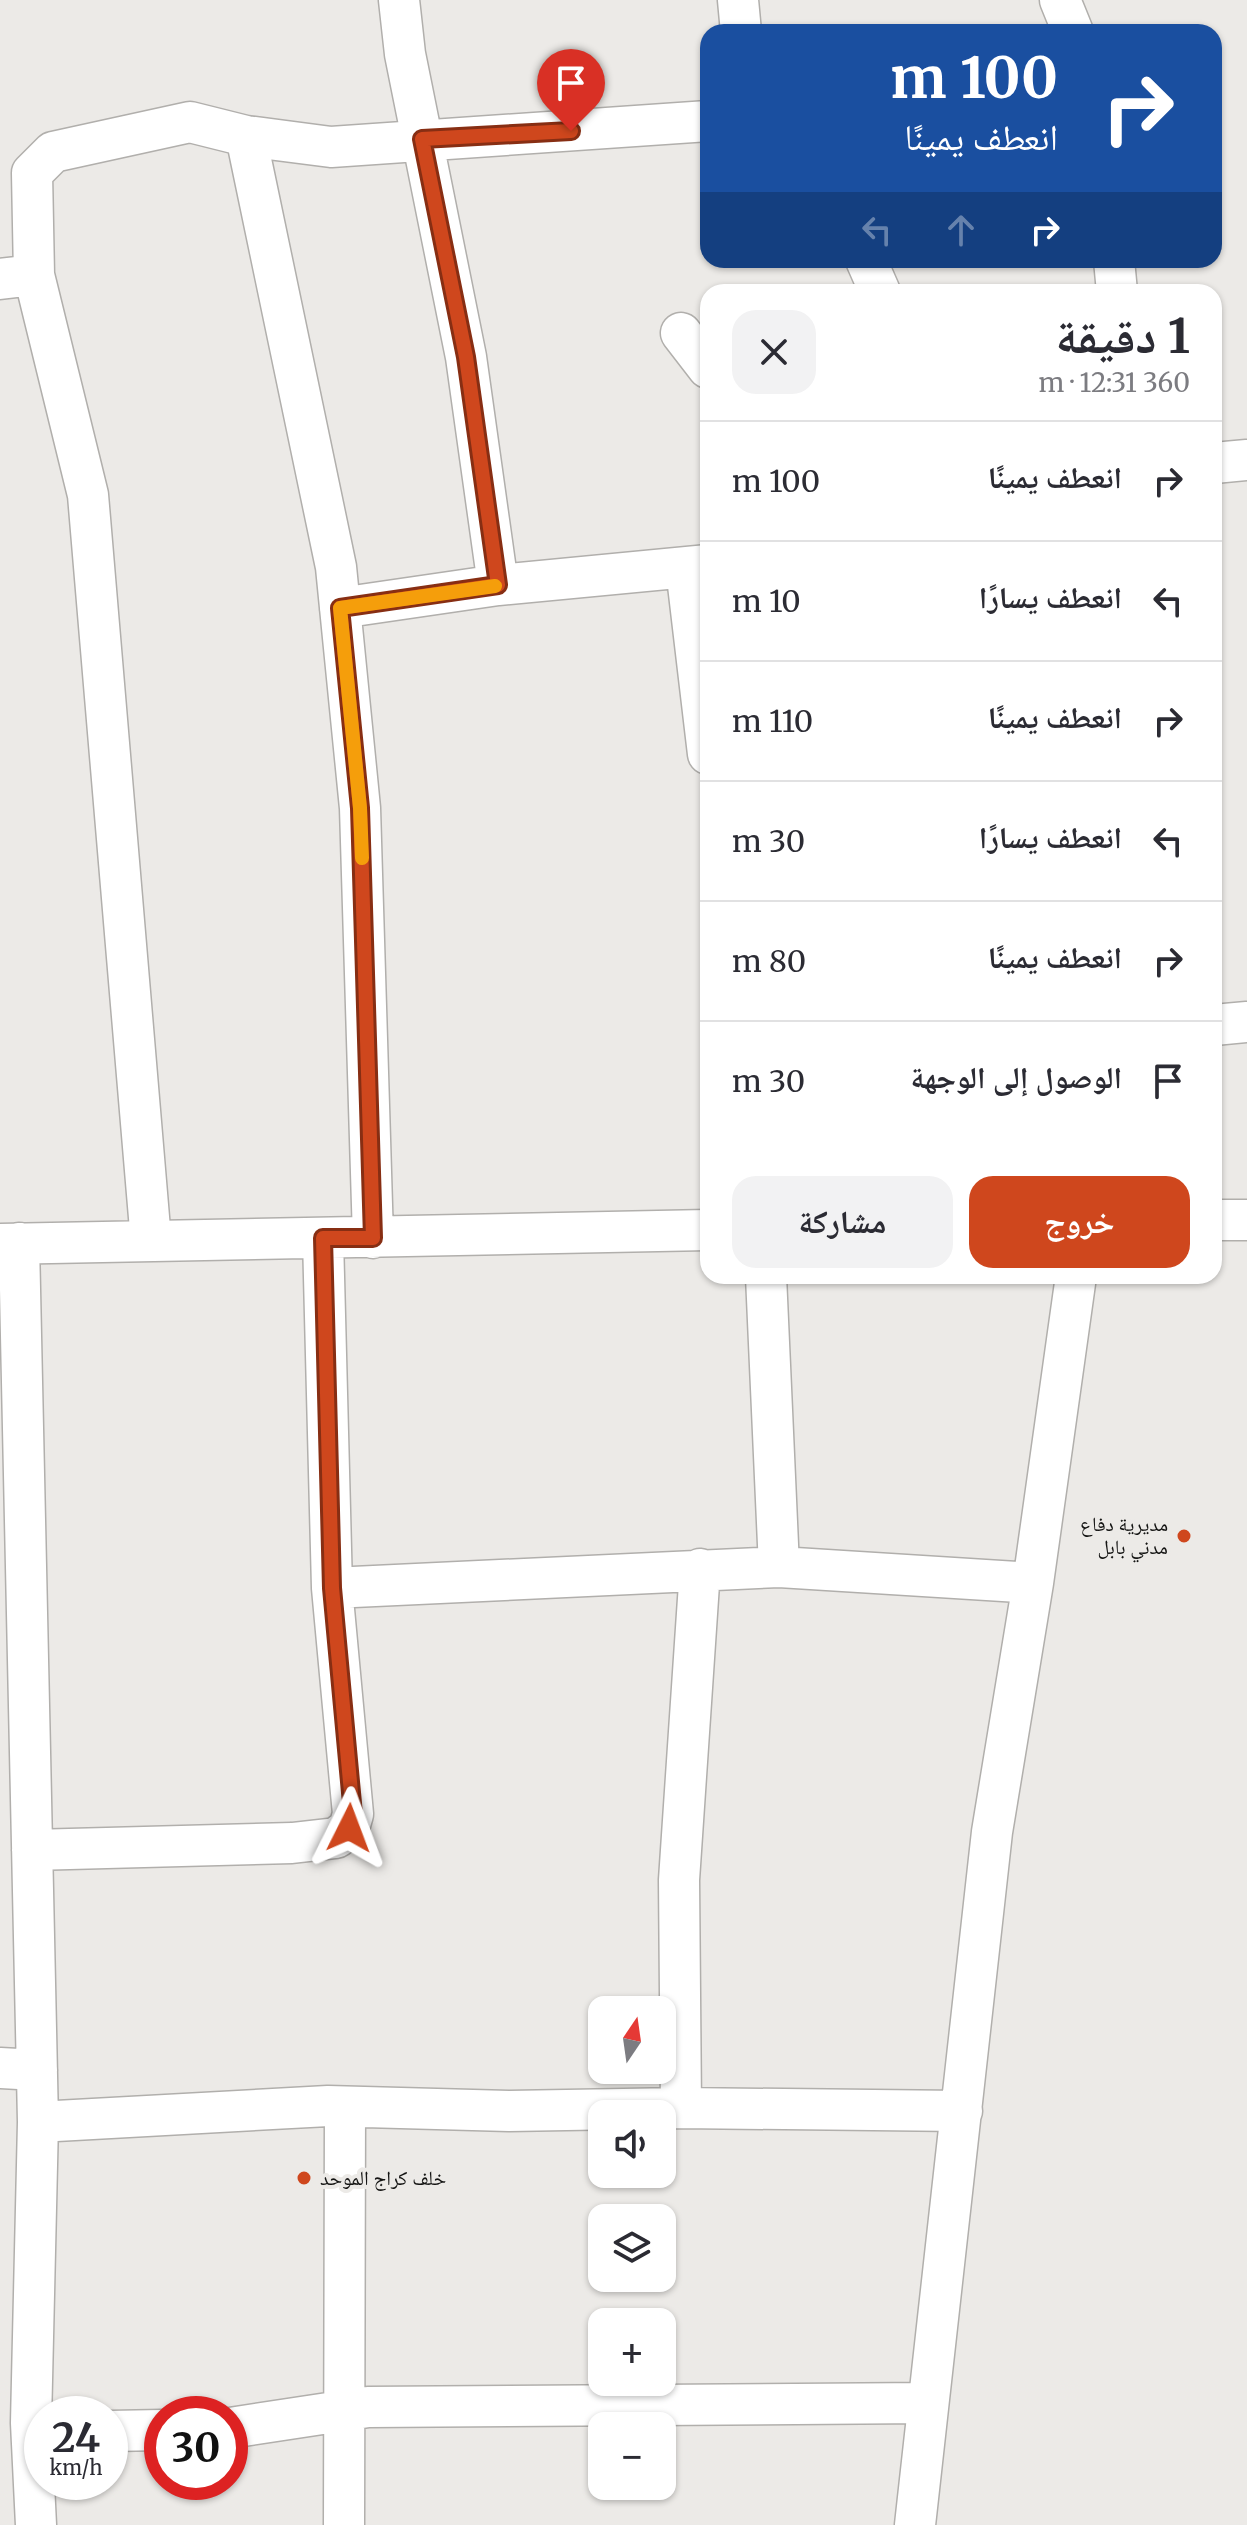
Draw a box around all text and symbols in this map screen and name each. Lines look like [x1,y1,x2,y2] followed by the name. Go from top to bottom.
[890,43,1058,113] text: 100 m
[537,49,605,131] pin
[1086,56,1190,160] icon: right
[549,61,593,105] icon: arrive
[904,115,1058,160] text: انعطف يمينًا
[855,208,899,252] icon: left
[939,208,983,252] icon: ahead
[1023,208,1067,252] icon: right
[1056,306,1190,366] text: 1 دقيقة
[732,310,816,394] button: close
[1038,366,1190,399] text: 360 m · 12:31
[988,458,1122,496] text: انعطف يمينًا
[1146,459,1190,503] icon: right
[732,462,820,500] text: 100 m
[979,578,1122,616] text: انعطف يسارًا
[1146,579,1190,623] icon: left
[732,582,801,620] text: 10 m
[988,698,1122,736] text: انعطف يمينًا
[1146,699,1190,743] icon: right
[732,702,813,740] text: 110 m
[979,818,1122,856] text: انعطف يسارًا
[1146,819,1190,863] icon: left
[732,822,805,860] text: 30 m
[988,938,1122,976] text: انعطف يمينًا
[1146,939,1190,983] icon: right
[732,942,806,980] text: 80 m
[911,1058,1122,1096] text: الوصول إلى الوجهة
[1146,1059,1190,1103] icon: arrive
[732,1062,805,1100] text: 30 m
[732,1176,953,1268] button: مشاركة
[969,1176,1190,1268] button: خروج
[1080,1511,1168,1563] place label: مديرية دفاع مدني بابل
[1175,1527,1193,1545] marker: مديرية دفاع مدني بابل
[307,1786,391,1870] position arrow
[588,1996,676,2084] north arrow
[588,1996,676,2500] map controls
[588,2100,676,2188] button: sound
[320,2165,446,2191] place label: خلف كراج الموحد
[295,2169,313,2187] marker: خلف كراج الموحد
[588,2204,676,2292] button: layers
[588,2308,676,2396] button: +
[144,2396,248,2500] speed limit sign: 30
[588,2412,676,2500] button: −
[52,2413,100,2463] text: 24
[50,2455,102,2480] text: km/h

